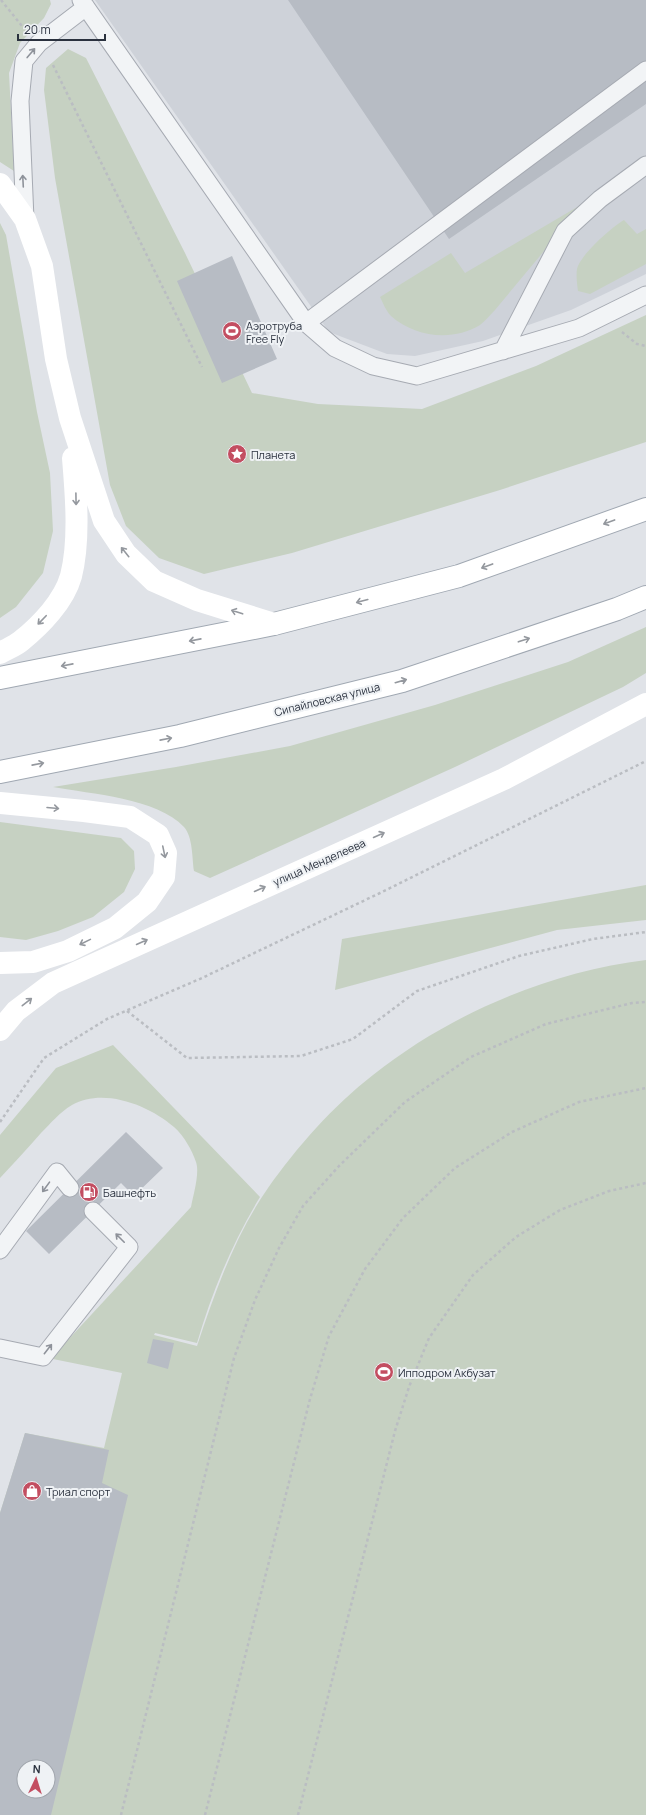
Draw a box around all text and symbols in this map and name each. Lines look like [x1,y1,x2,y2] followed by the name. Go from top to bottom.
[18,16,105,42] scale bar
[24,21,51,38] text: 20 m
[26,48,35,59] one-way arrow
[20,174,27,187] one-way arrow
[246,318,302,346] place label: Аэротруба Free Fly
[221,320,243,342] sports icon: Аэротруба Free Fly
[226,443,248,465] place icon: Планета
[251,447,295,462] place label: Планета
[72,492,80,505] one-way arrow
[603,519,616,526] one-way arrow
[121,547,130,557] one-way arrow
[481,562,493,570] one-way arrow
[356,598,369,606] one-way arrow
[231,608,243,616] one-way arrow
[37,615,47,625] one-way arrow
[189,636,202,644] one-way arrow
[517,636,530,643] one-way arrow
[61,661,74,669] one-way arrow
[394,677,407,684] one-way arrow
[273,679,381,719] street label: Сипайловская улица
[159,735,172,743] one-way arrow
[31,760,44,768] one-way arrow
[46,804,59,812] one-way arrow
[373,831,385,838] one-way arrow
[270,835,368,889] street label: улица Менделеева
[161,846,169,859] one-way arrow
[254,884,266,892] one-way arrow
[136,938,148,945] one-way arrow
[79,939,91,947] one-way arrow
[22,998,33,1006] one-way arrow
[42,1181,50,1192] one-way arrow
[78,1181,100,1203] fuel station icon: Башнефть
[103,1185,156,1200] place label: Башнефть
[115,1233,125,1243] one-way arrow
[44,1344,53,1355] one-way arrow
[373,1361,395,1383] sports icon: Ипподром Акбузат
[398,1365,496,1380] place label: Ипподром Акбузат
[21,1480,43,1502] shop icon: Триал спорт
[46,1484,111,1499] place label: Триал спорт
[16,1759,56,1799] north arrow
[32,1761,41,1776] text: N

